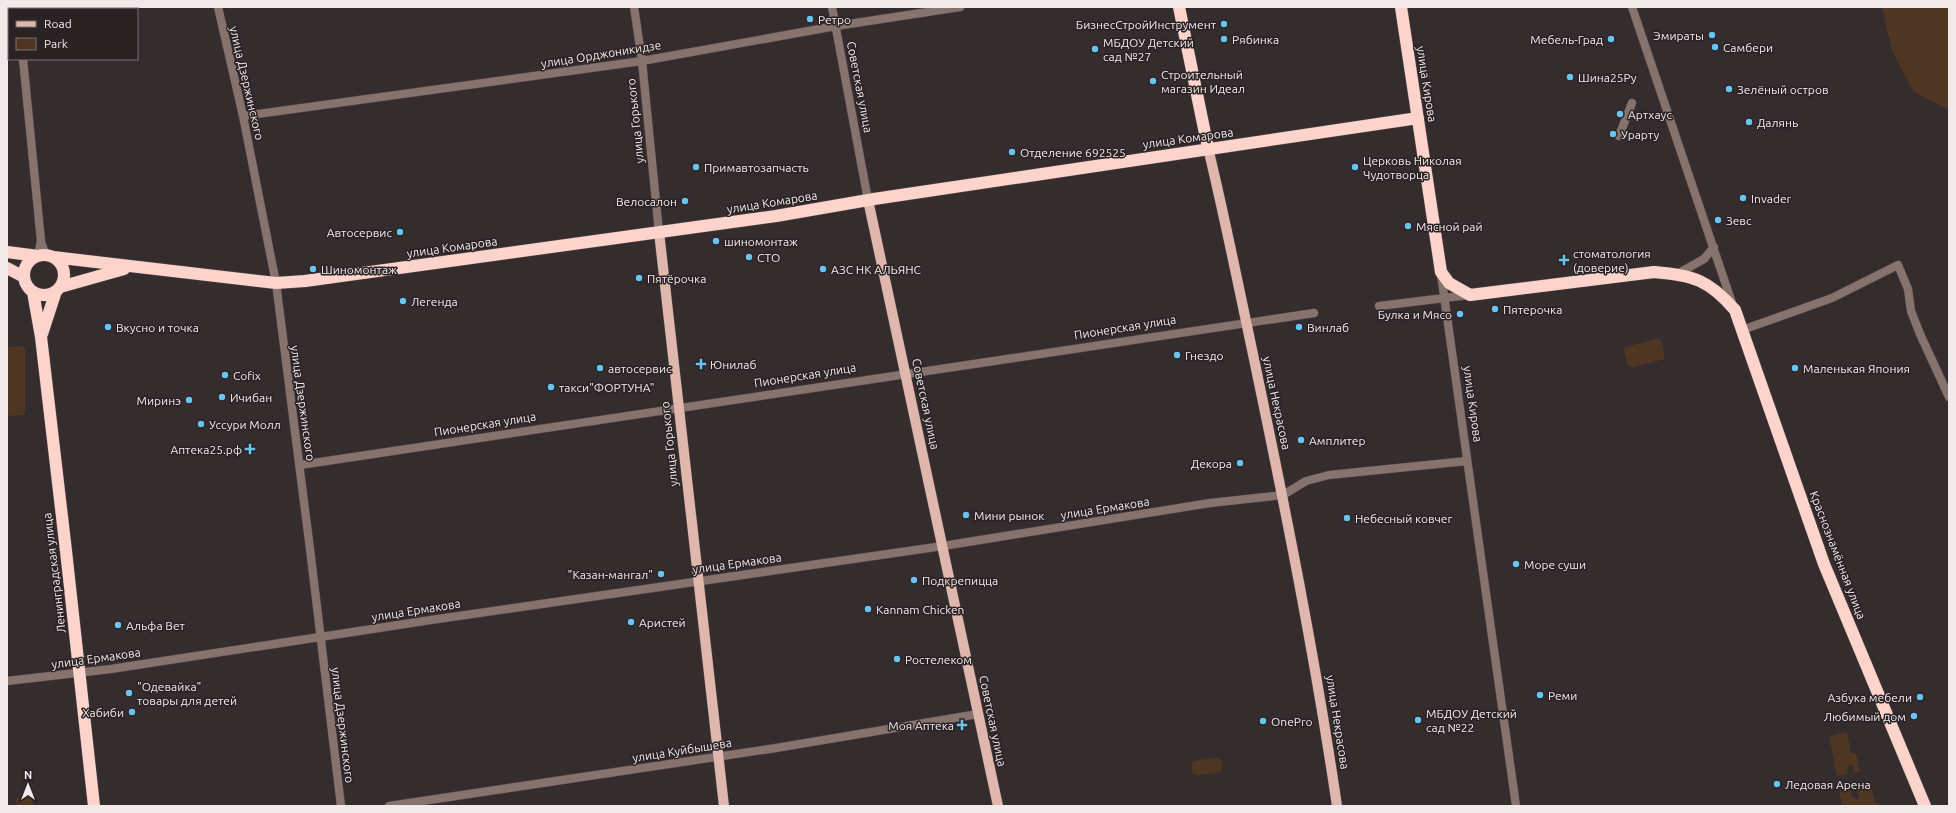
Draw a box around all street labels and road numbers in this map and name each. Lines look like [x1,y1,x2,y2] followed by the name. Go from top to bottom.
[228,25,266,141] street label: улица Дзержинского
[540,38,662,70] street label: улица Орджоникидзе
[845,40,875,134] street label: Советская улица
[1415,45,1439,123] street label: улица Кирова
[624,78,646,164] street label: улица Горького
[1142,125,1234,151] street label: улица Комарова
[726,188,818,216] street label: улица Комарова
[406,234,498,260] street label: улица Комарова
[1073,313,1177,341] street label: Пионерская улица
[288,344,318,462] street label: улица Дзержинского
[1261,355,1293,451] street label: улица Некрасова
[910,357,942,451] street label: Советская улица
[753,361,857,389] street label: Пионерская улица
[1461,365,1485,443] street label: улица Кирова
[658,401,680,487] street label: улица Горького
[433,410,537,438] street label: Пионерская улица
[1807,489,1869,621] street label: Краснознамённая улица
[1060,495,1150,521] street label: улица Ермакова
[40,512,68,634] street label: Ленинградская улица
[692,550,782,576] street label: улица Ермакова
[371,597,461,623] street label: улица Ермакова
[51,645,141,671] street label: улица Ермакова
[329,666,357,784] street label: улица Дзержинского
[977,674,1009,768] street label: Советская улица
[1324,674,1352,770] street label: улица Некрасова
[631,736,733,764] street label: улица Куйбышева

